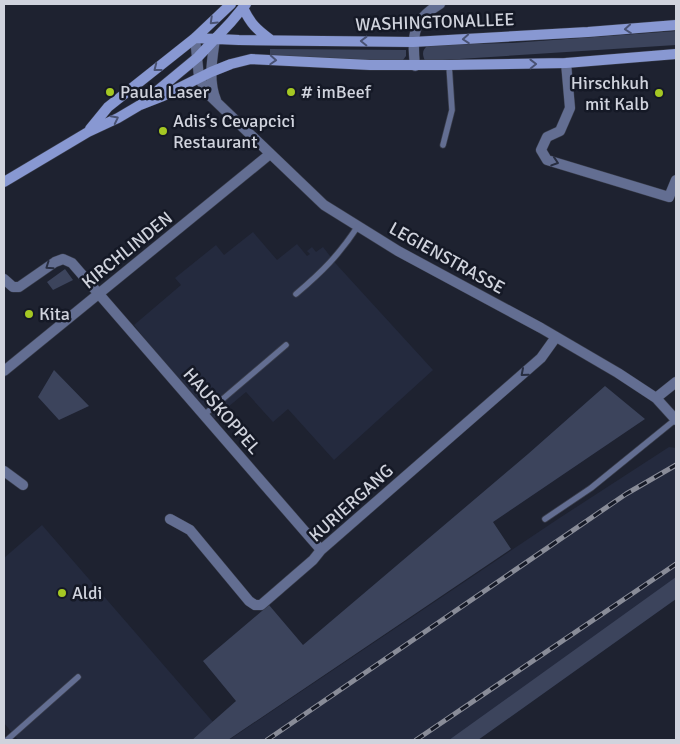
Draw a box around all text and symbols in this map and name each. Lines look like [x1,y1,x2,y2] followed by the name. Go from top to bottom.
[355,8,515,36] street label: WASHINGTONALLEE
[210,15,219,24] one-way arrow
[623,23,631,34] one-way arrow
[461,34,469,45] one-way arrow
[360,36,368,47] one-way arrow
[269,54,277,65] one-way arrow
[530,58,538,69] one-way arrow
[154,63,163,72] one-way arrow
[571,72,649,115] place label: Hirschkuh mit Kalb
[120,81,209,103] place label: Paula Laser
[301,81,372,103] place label: # imBeef
[104,86,116,98] marker: Paula Laser
[285,86,297,98] marker: # imBeef
[653,87,665,99] marker: Hirschkuh mit Kalb
[173,110,295,153] place label: Adis‘s Cevapcici Restaurant
[109,116,118,126] one-way arrow
[157,125,169,137] marker: Adis‘s Cevapcici Restaurant
[550,157,559,167] one-way arrow
[77,207,177,293] street label: KIRCHLINDEN
[385,217,509,299] street label: LEGIENSTRASSE
[46,260,55,269] one-way arrow
[39,303,70,325] place label: Kita
[23,308,35,320] marker: Kita
[179,363,265,459] street label: HAUSKOPPEL
[520,367,529,376] one-way arrow
[304,459,398,547] street label: KURIERGANG
[72,582,102,604] place label: Aldi
[56,587,68,599] marker: Aldi

